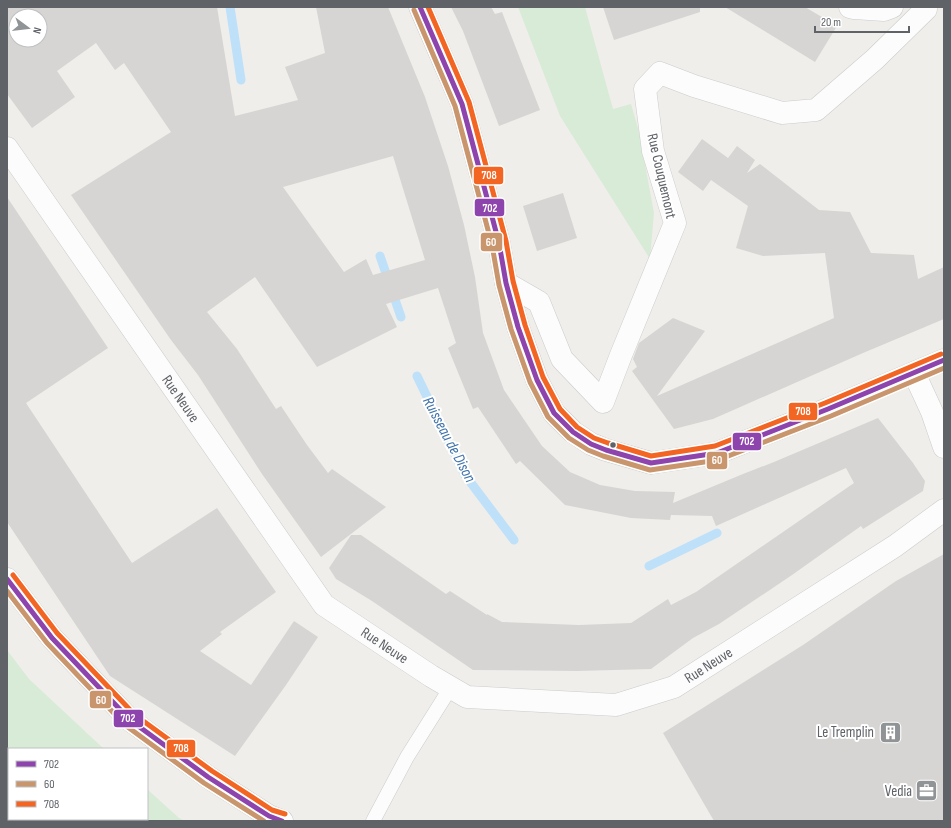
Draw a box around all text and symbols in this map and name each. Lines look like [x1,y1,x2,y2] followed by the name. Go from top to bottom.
[8,8,48,48] north arrow
[815,8,909,34] scale bar
[821,15,841,30] text: 20 m
[30,26,44,35] text: N
[642,132,681,221] street label: Rue Couquemont
[473,166,504,185] line badge: 708
[481,169,497,182] text: 708
[474,198,505,217] line badge: 702
[483,202,498,215] text: 702
[480,232,503,252] line badge: 60
[486,236,496,249] text: 60
[157,372,203,426] street label: Rue Neuve
[418,394,479,486] water label: Ruisseau de Dison
[788,402,818,421] line badge: 708
[795,405,811,418] text: 708
[732,432,762,451] line badge: 702
[740,435,755,448] text: 702
[608,440,618,450] unlabelled marker
[706,451,728,470] line badge: 60
[712,454,722,467] text: 60
[357,623,412,668] street label: Rue Neuve
[681,643,736,688] street label: Rue Neuve
[89,690,112,709] line badge: 60
[96,694,106,707] text: 60
[113,709,144,728] line badge: 702
[121,712,136,725] text: 702
[877,719,903,745] building icon: Le Tremplin
[817,723,874,742] place label: Le Tremplin
[166,739,196,758] line badge: 708
[173,742,189,755] text: 708
[8,748,148,820] legend
[44,757,59,772] text: 702
[44,777,55,792] text: 60
[914,778,940,804] office icon: Vedia
[885,782,912,801] place label: Vedia
[44,797,59,812] text: 708

